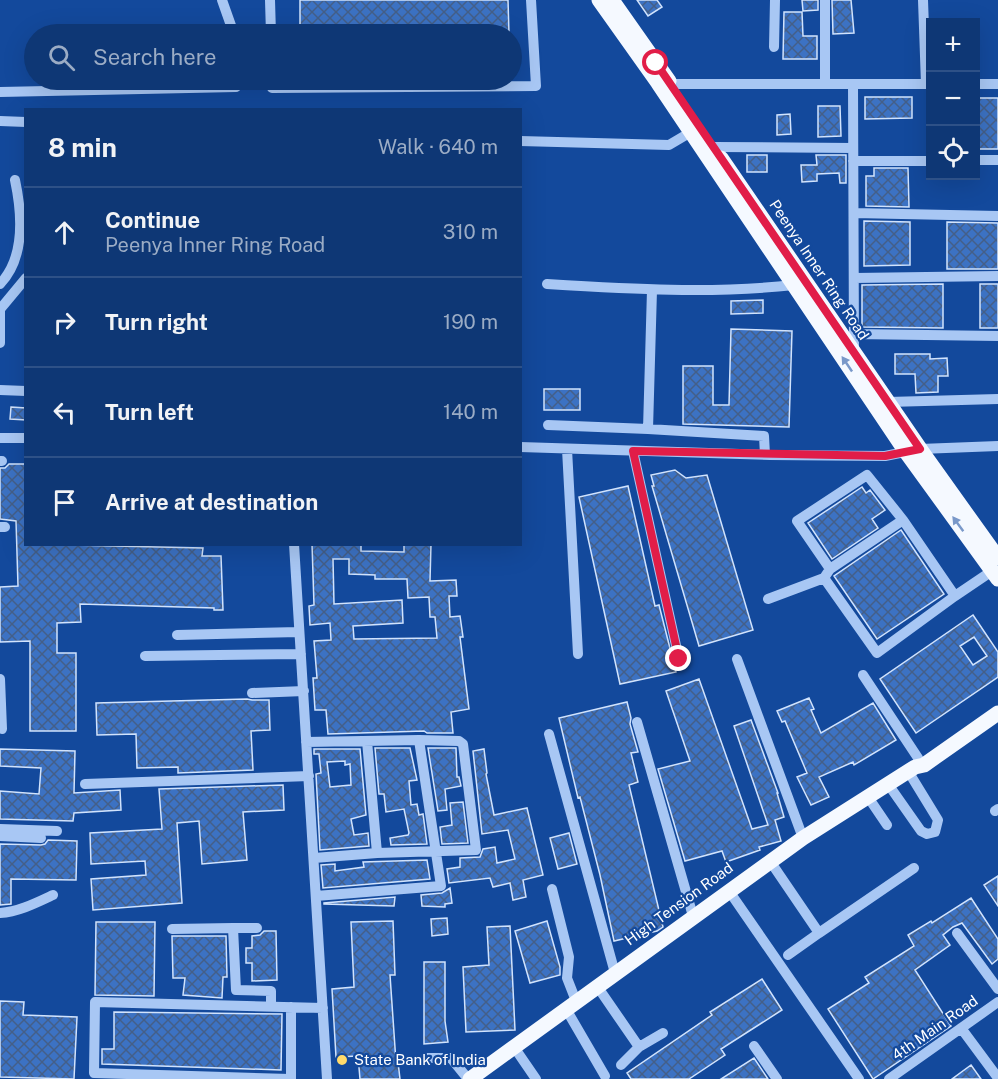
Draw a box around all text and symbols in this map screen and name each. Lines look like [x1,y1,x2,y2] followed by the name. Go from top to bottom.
[926,18,980,180] map controls
[926,18,980,72] button: +
[24,24,522,90] search box
[45,41,78,74] icon: search
[93,44,217,70] text: Search here
[642,49,668,75] route start
[926,72,980,126] button: −
[926,126,980,180] button: locate
[48,132,117,163] text: 8 min
[378,135,498,159] text: Walk · 640 m
[766,196,873,343] street label: Peenya Inner Ring Road
[105,207,200,233] text: Continue
[48,216,81,249] icon: ahead
[443,220,498,244] text: 310 m
[105,233,325,257] text: Peenya Inner Ring Road
[48,306,81,339] icon: right
[105,309,208,335] text: Turn right
[443,310,498,334] text: 190 m
[841,355,852,372] one-way arrow
[48,396,81,429] icon: left
[105,399,194,425] text: Turn left
[443,400,498,424] text: 140 m
[48,486,81,519] icon: arrive
[105,489,318,515] text: Arrive at destination
[952,516,964,532] one-way arrow
[665,645,691,671] route end
[621,859,736,948] street label: High Tension Road
[889,992,981,1063] street label: 4th Main Road
[354,1051,486,1068] place label: State Bank of India
[335,1053,349,1067] marker: State Bank of India

